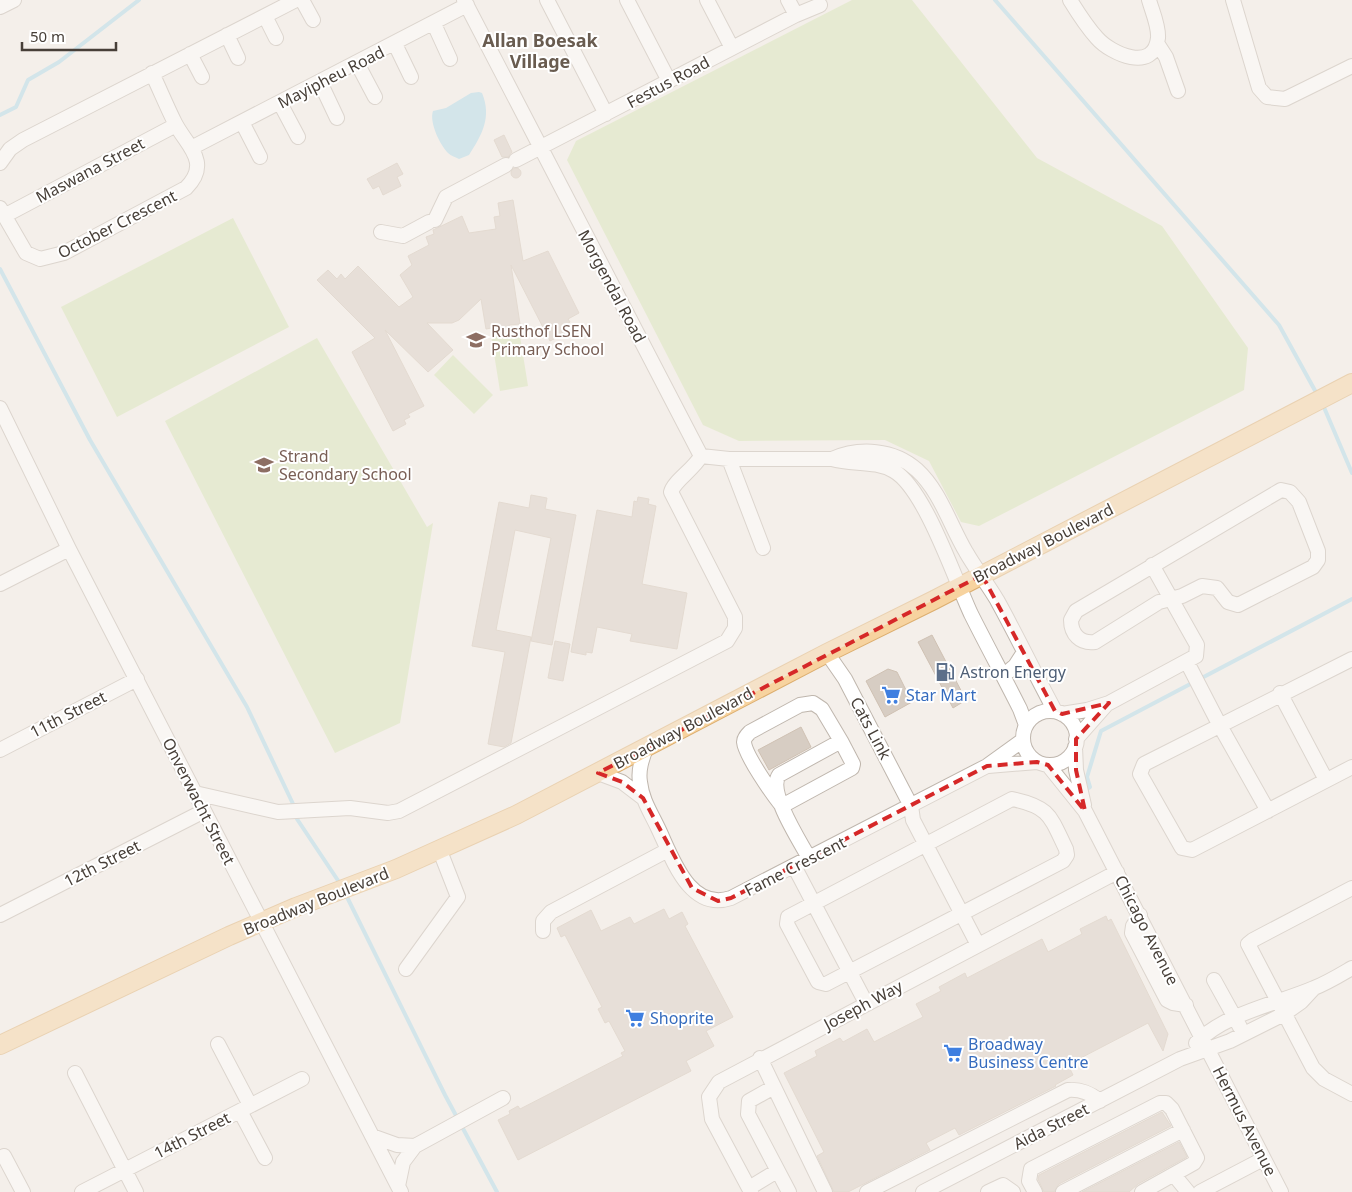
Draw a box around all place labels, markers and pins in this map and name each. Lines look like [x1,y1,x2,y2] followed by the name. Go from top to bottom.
[491,320,604,360] place label: Rusthof LSEN Primary School
[465,329,487,351] school or university icon: Rusthof LSEN Primary School
[279,445,412,485] place label: Strand Secondary School
[253,454,275,476] school or university icon: Strand Secondary School
[934,661,956,683] fuel station icon: Astron Energy
[960,661,1067,683] place label: Astron Energy
[880,684,902,706] supermarket icon: Star Mart
[906,684,976,706] place label: Star Mart
[624,1007,646,1029] supermarket icon: Shoprite
[650,1007,714,1029] place label: Shoprite
[968,1033,1089,1073] place label: Broadway Business Centre
[942,1042,964,1064] supermarket icon: Broadway Business Centre

